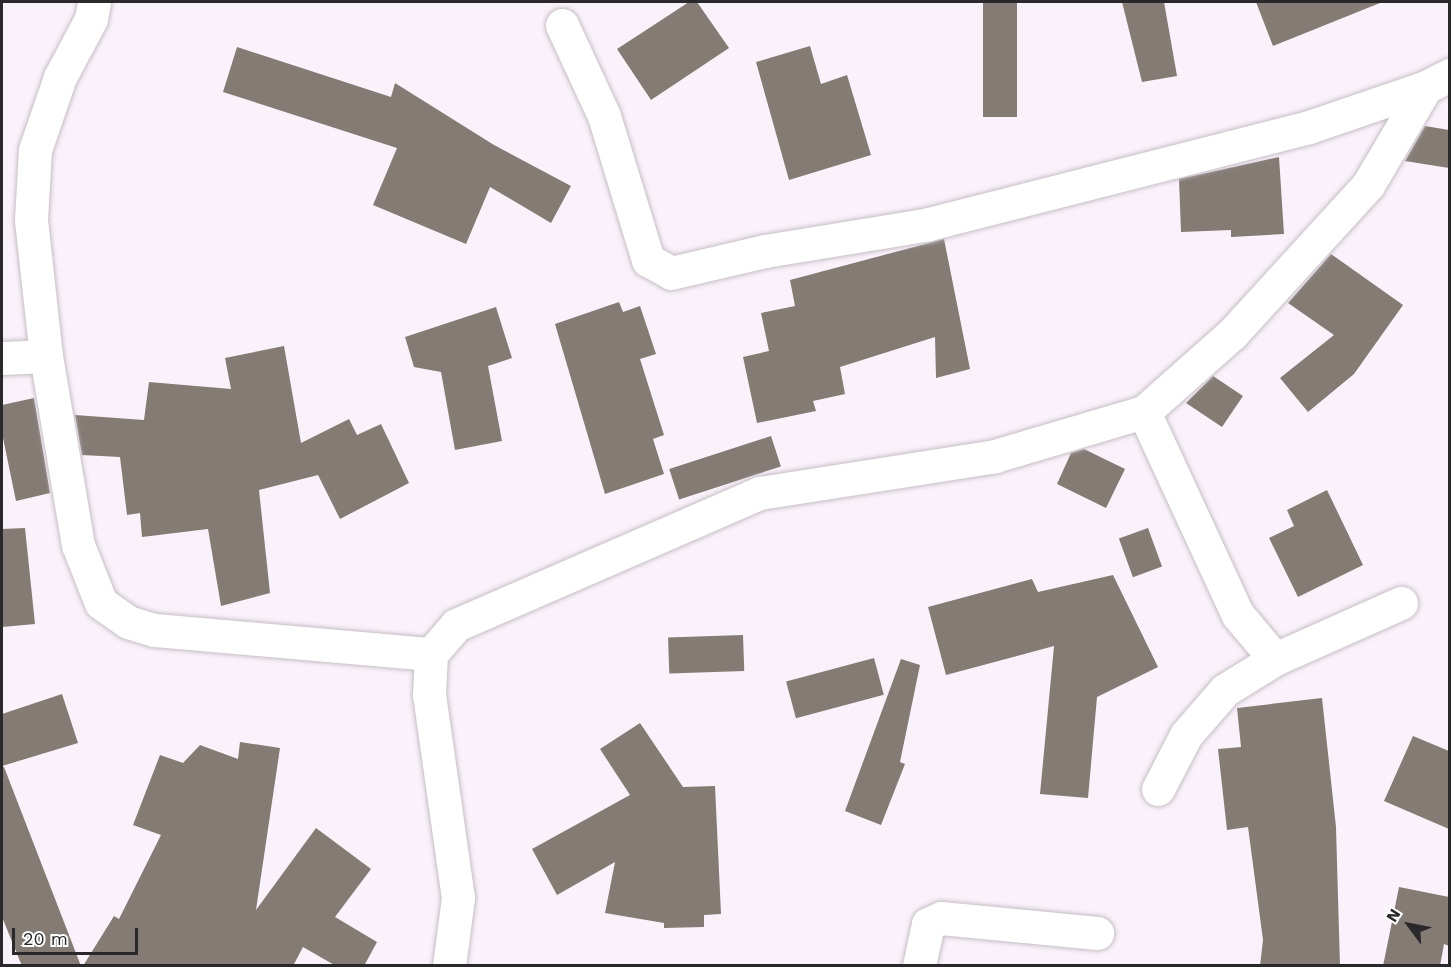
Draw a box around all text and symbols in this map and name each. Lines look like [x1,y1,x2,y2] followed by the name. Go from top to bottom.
[1379,895,1439,955] north arrow
[1382,905,1405,925] text: N
[15,916,141,954] scale bar
[23,928,68,949] text: 20 m

